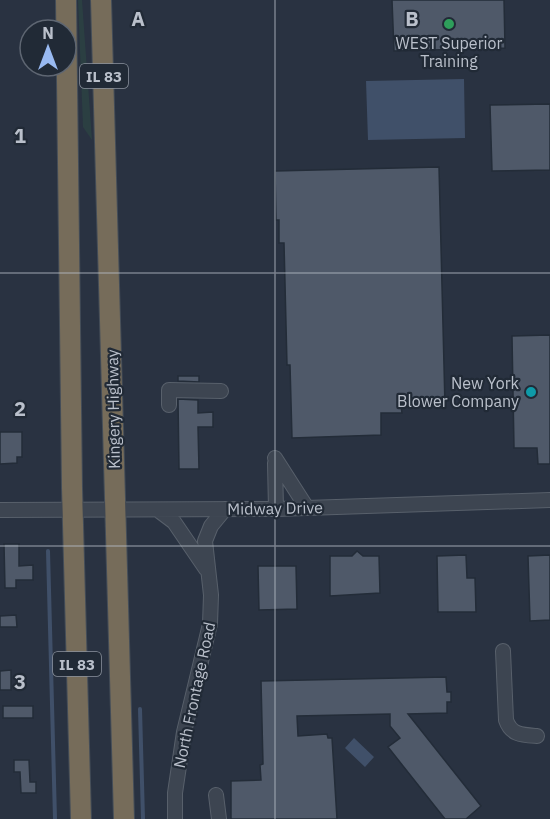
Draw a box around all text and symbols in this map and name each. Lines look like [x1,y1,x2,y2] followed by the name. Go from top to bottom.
[131,5,145,32] text: A
[405,5,419,32] text: B
[442,17,456,31] marker: WEST Superior Training
[18,18,78,78] north arrow
[42,23,54,43] text: N
[396,33,502,71] place label: WEST Superior Training
[80,64,128,88] road number: IL 83
[14,122,26,149] text: 1
[102,349,124,469] street label: Kingery Highway
[397,373,520,411] place label: New York Blower Company
[524,385,538,399] marker: New York Blower Company
[14,395,26,422] text: 2
[227,497,323,519] street label: Midway Drive
[169,620,219,770] street label: North Frontage Road
[53,652,101,676] road number: IL 83
[14,668,26,695] text: 3

